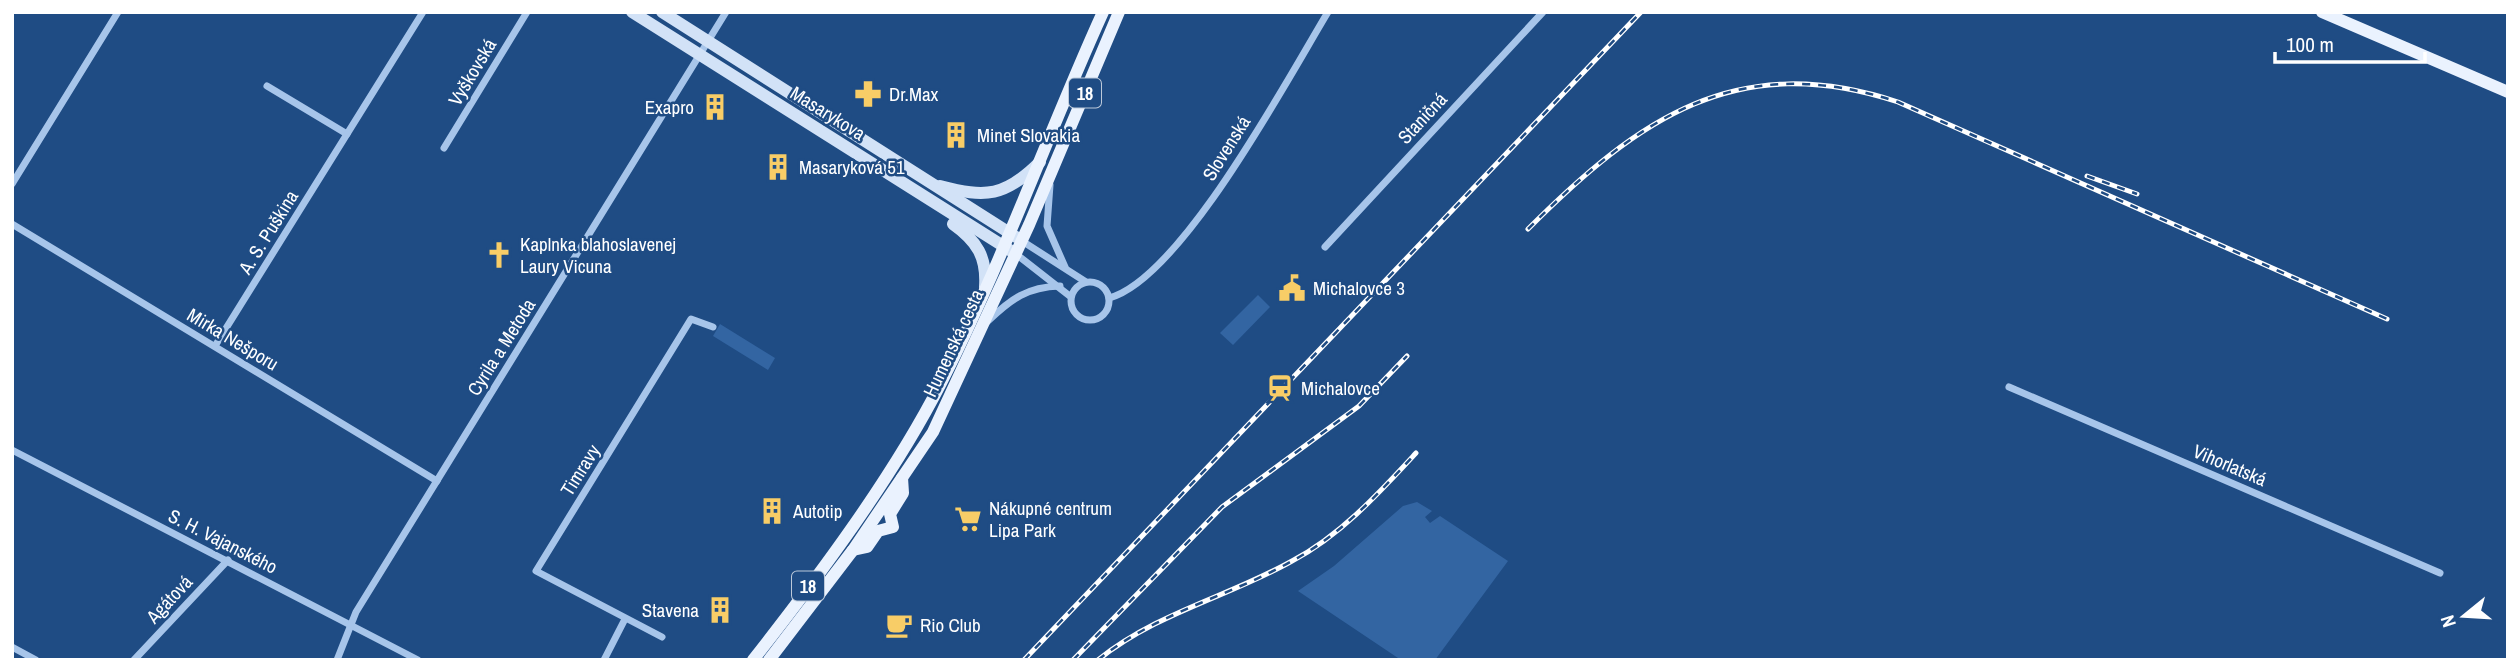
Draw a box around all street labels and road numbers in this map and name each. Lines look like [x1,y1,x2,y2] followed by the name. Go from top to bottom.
[442,33,502,110] street label: Vyškovská
[1069,78,1101,108] road number: 18
[785,80,871,146] street label: Masarykova
[1392,86,1453,149] street label: Staničná
[1196,110,1256,185] street label: Slovenská
[231,185,304,280] street label: A. S. Puškina
[917,285,989,401] street label: Humenská cesta
[461,293,541,401] street label: Cyrila a Metoda
[183,302,283,376] street label: Mirka Nešporu
[2189,438,2271,492] street label: Vihorlatská
[554,439,606,501] street label: Timravy
[164,502,282,580] street label: S. H. Vajanského
[139,569,198,630] street label: Agátová
[792,572,824,600] road number: 18

